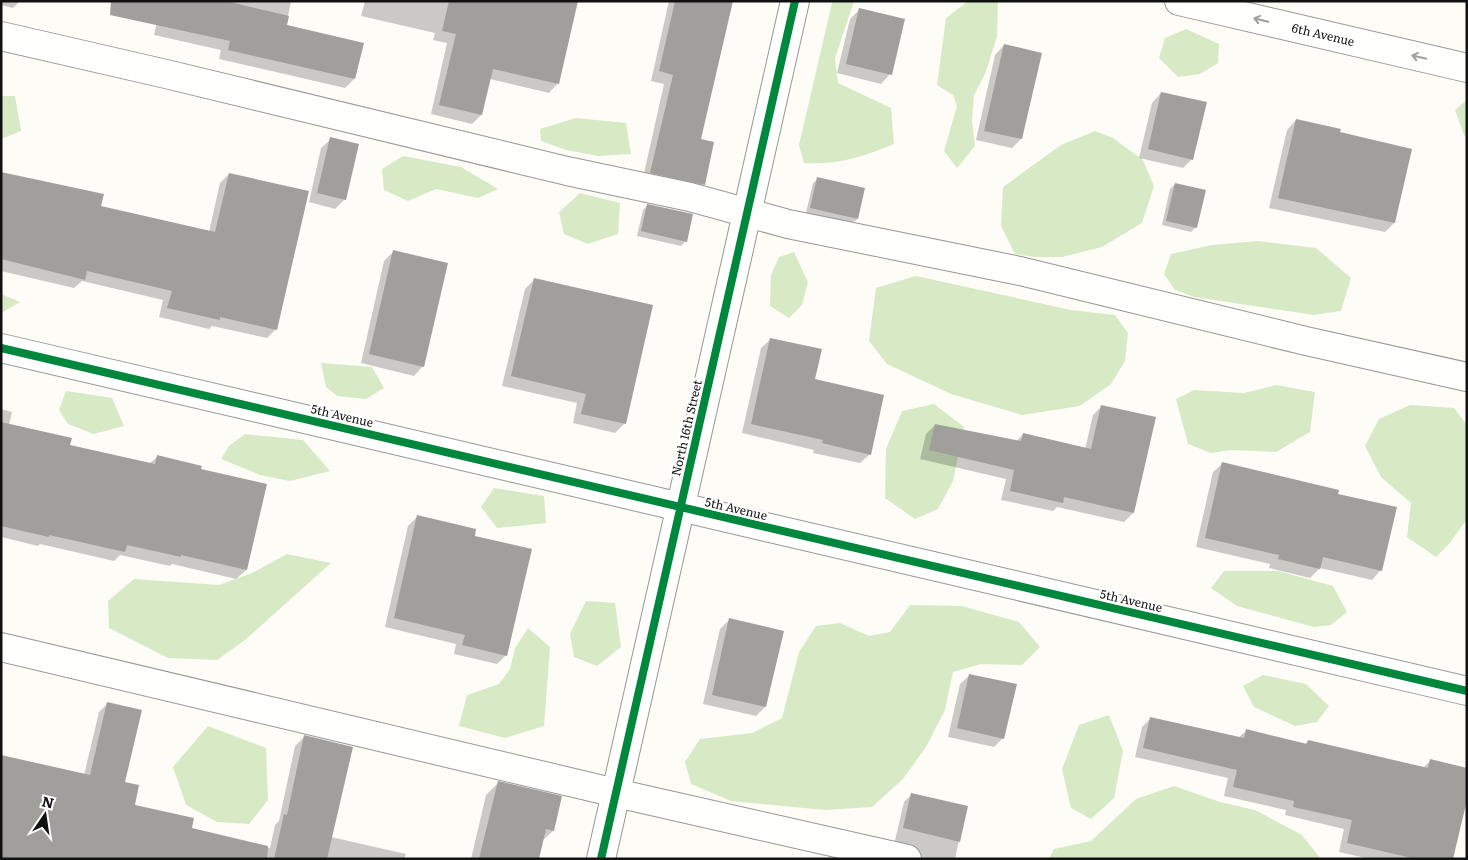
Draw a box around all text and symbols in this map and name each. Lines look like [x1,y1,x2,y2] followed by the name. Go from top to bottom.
[1253,15,1269,24] one-way arrow
[1290,18,1356,50] street label: 6th Avenue
[1412,52,1428,61] one-way arrow
[666,378,706,478] street label: North 16th Street
[309,399,375,431] street label: 5th Avenue
[703,492,769,524] street label: 5th Avenue
[1098,584,1164,616] street label: 5th Avenue
[20,790,70,840] north arrow
[40,790,56,812] text: N

